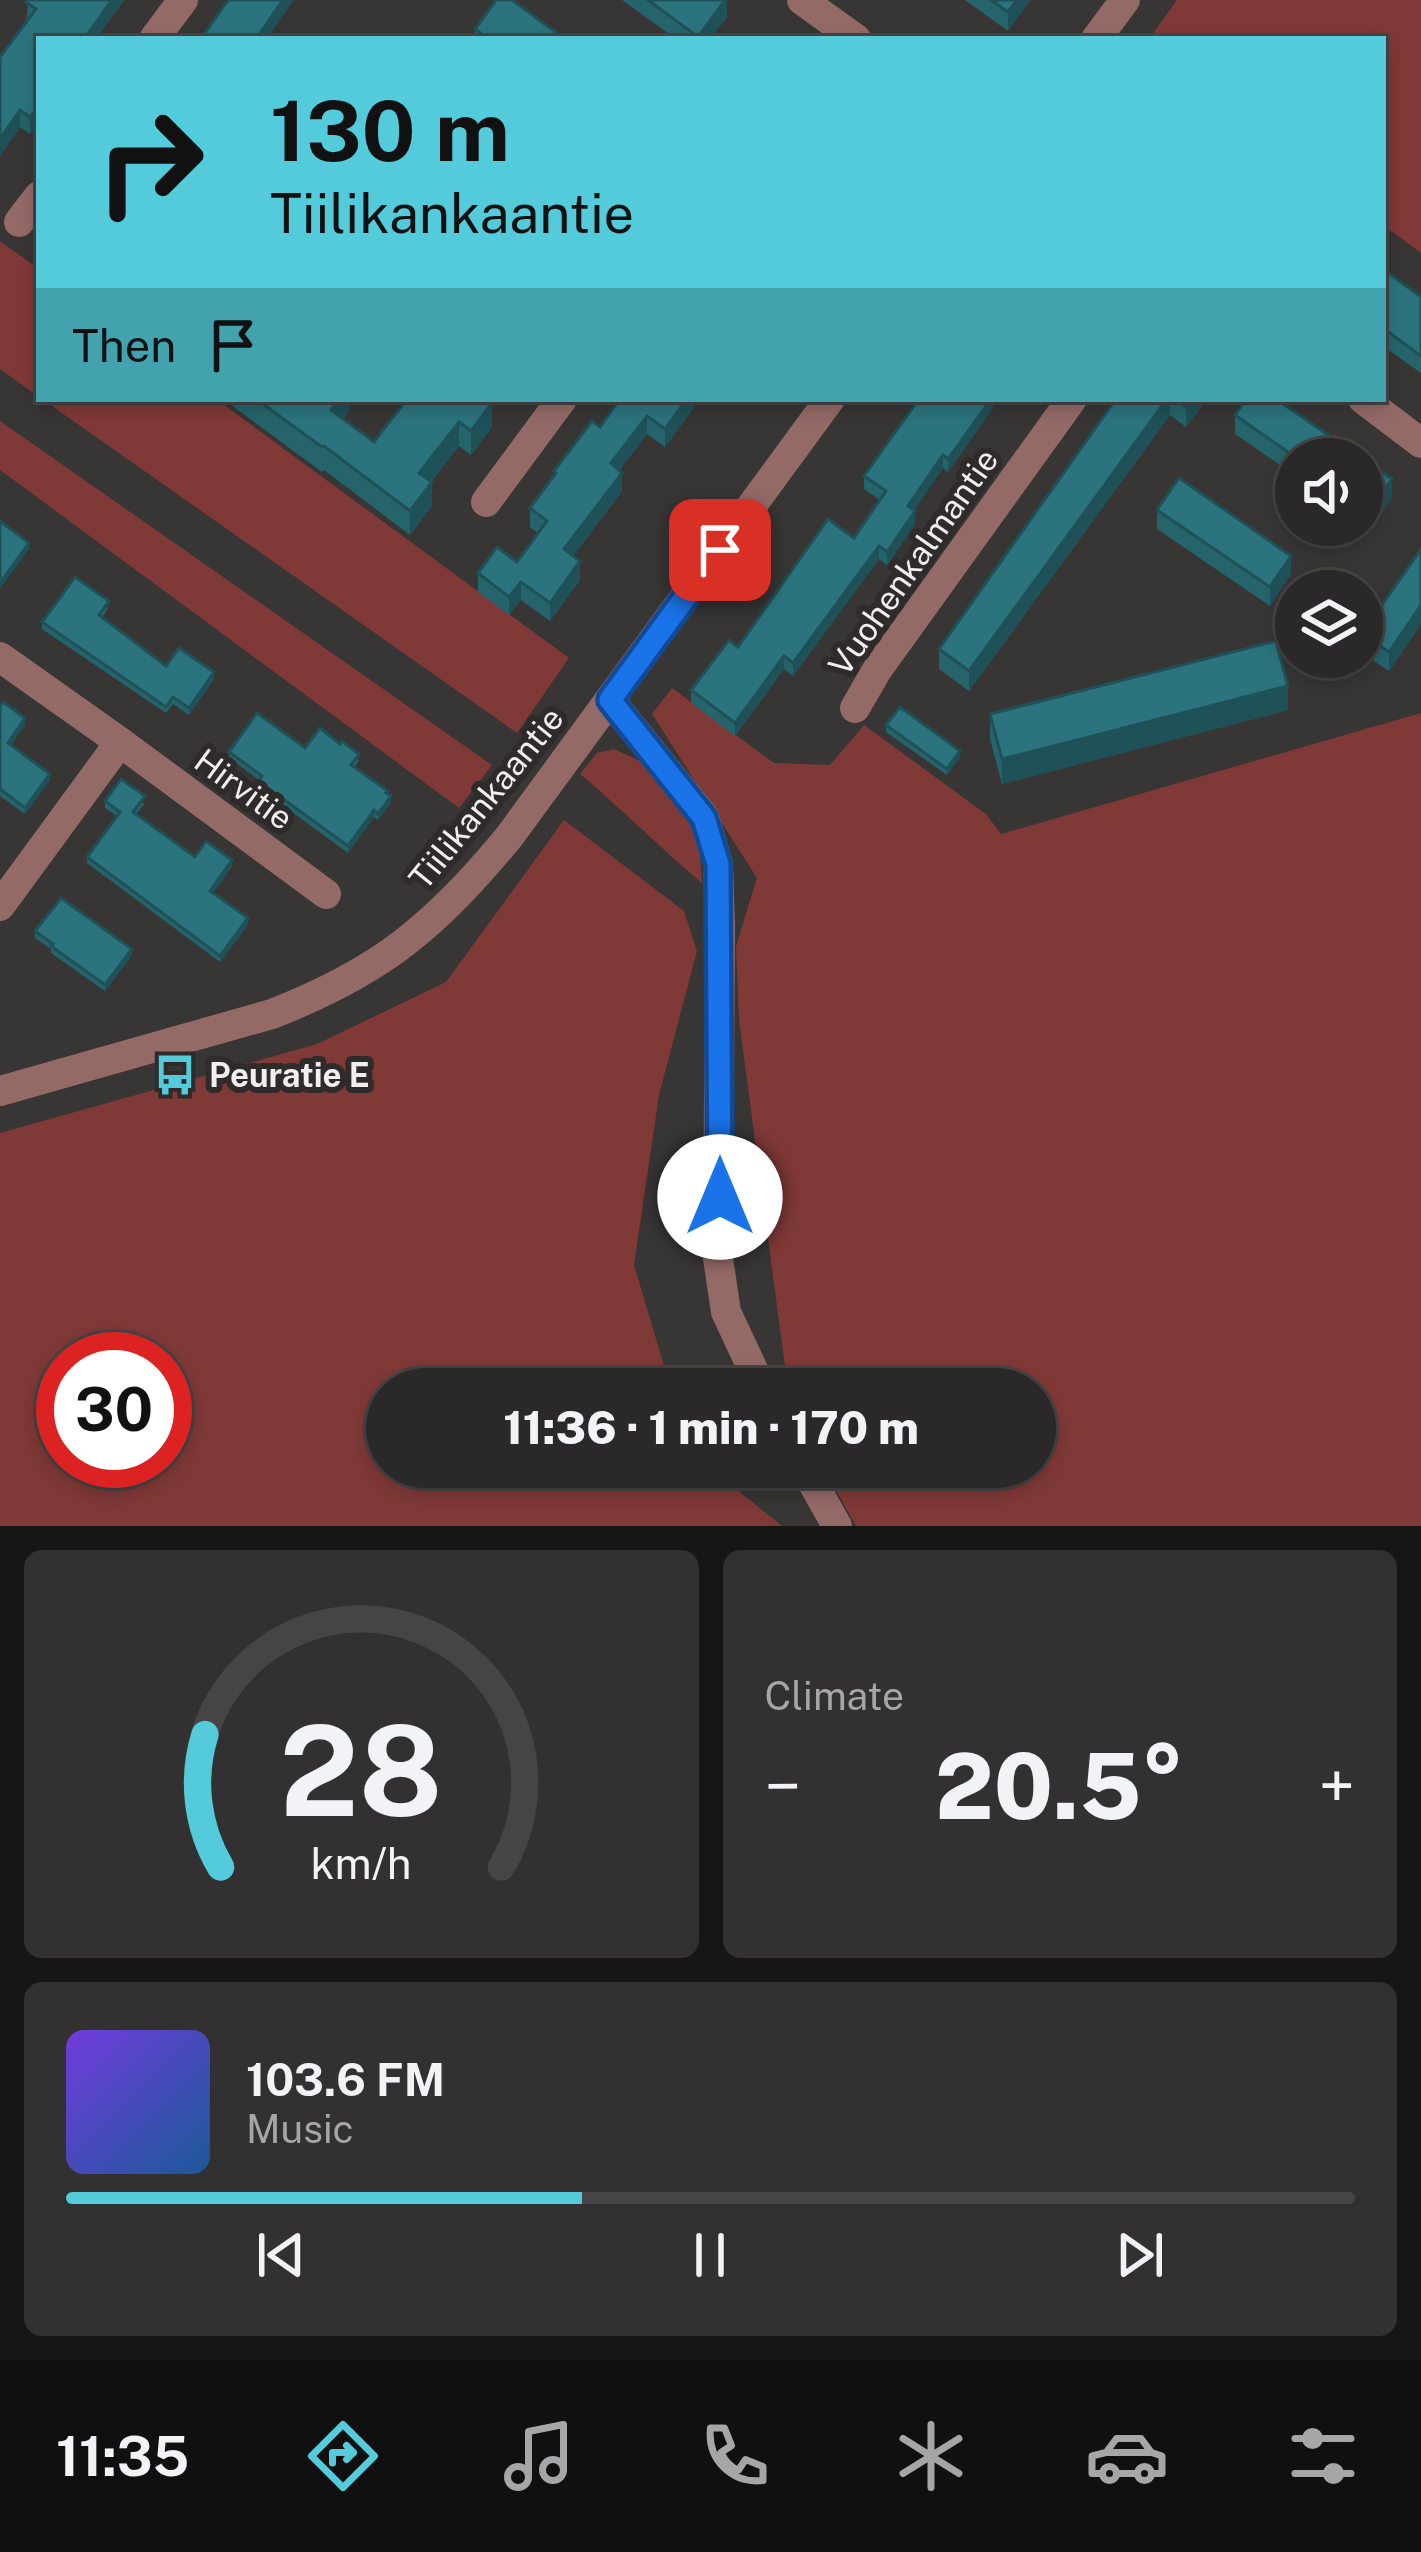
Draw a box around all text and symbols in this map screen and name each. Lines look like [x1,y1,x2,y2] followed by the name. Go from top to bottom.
[270,81,510,180] text: 130 m
[72,84,228,240] icon: right
[270,182,634,245] text: Tiilikankaantie
[200,312,266,378] icon: arrive
[72,319,176,372] text: Then
[1275,438,1383,678] map controls
[1275,438,1383,546] button: sound
[821,441,1005,683] street label: Vuohenkalmantie
[669,499,771,601] pin
[687,517,753,583] icon: arrive
[1275,570,1383,678] button: layers
[401,700,571,896] street label: Tiilikankaantie
[188,741,300,837] street label: Hirvitie
[152,1052,198,1098] bus stop icon: Peuratie E
[209,1056,370,1094] place label: Peuratie E
[657,1134,783,1260] position arrow
[36,1332,192,1488] speed limit sign: 30
[503,1401,919,1454] text: 11:36 · 1 min · 170 m
[765,1673,904,1719] text: Climate
[280,1697,443,1844] text: 28
[935,1733,1184,1839] text: 20.5°
[765,1747,801,1825] text: −
[1318,1747,1355,1825] text: +
[311,1838,412,1889] text: km/h
[246,2053,445,2106] text: 103.6 FM
[246,2106,354,2152] text: Music
[248,2222,314,2288] icon: previous
[677,2222,743,2288] icon: pause
[1107,2222,1173,2288] icon: next
[301,2414,385,2498] icon: directions
[497,2414,581,2498] icon: music
[693,2414,777,2498] icon: phone
[889,2414,973,2498] icon: climate
[1085,2414,1169,2498] icon: car
[1281,2414,1365,2498] icon: filters
[56,2425,189,2488] text: 11:35

